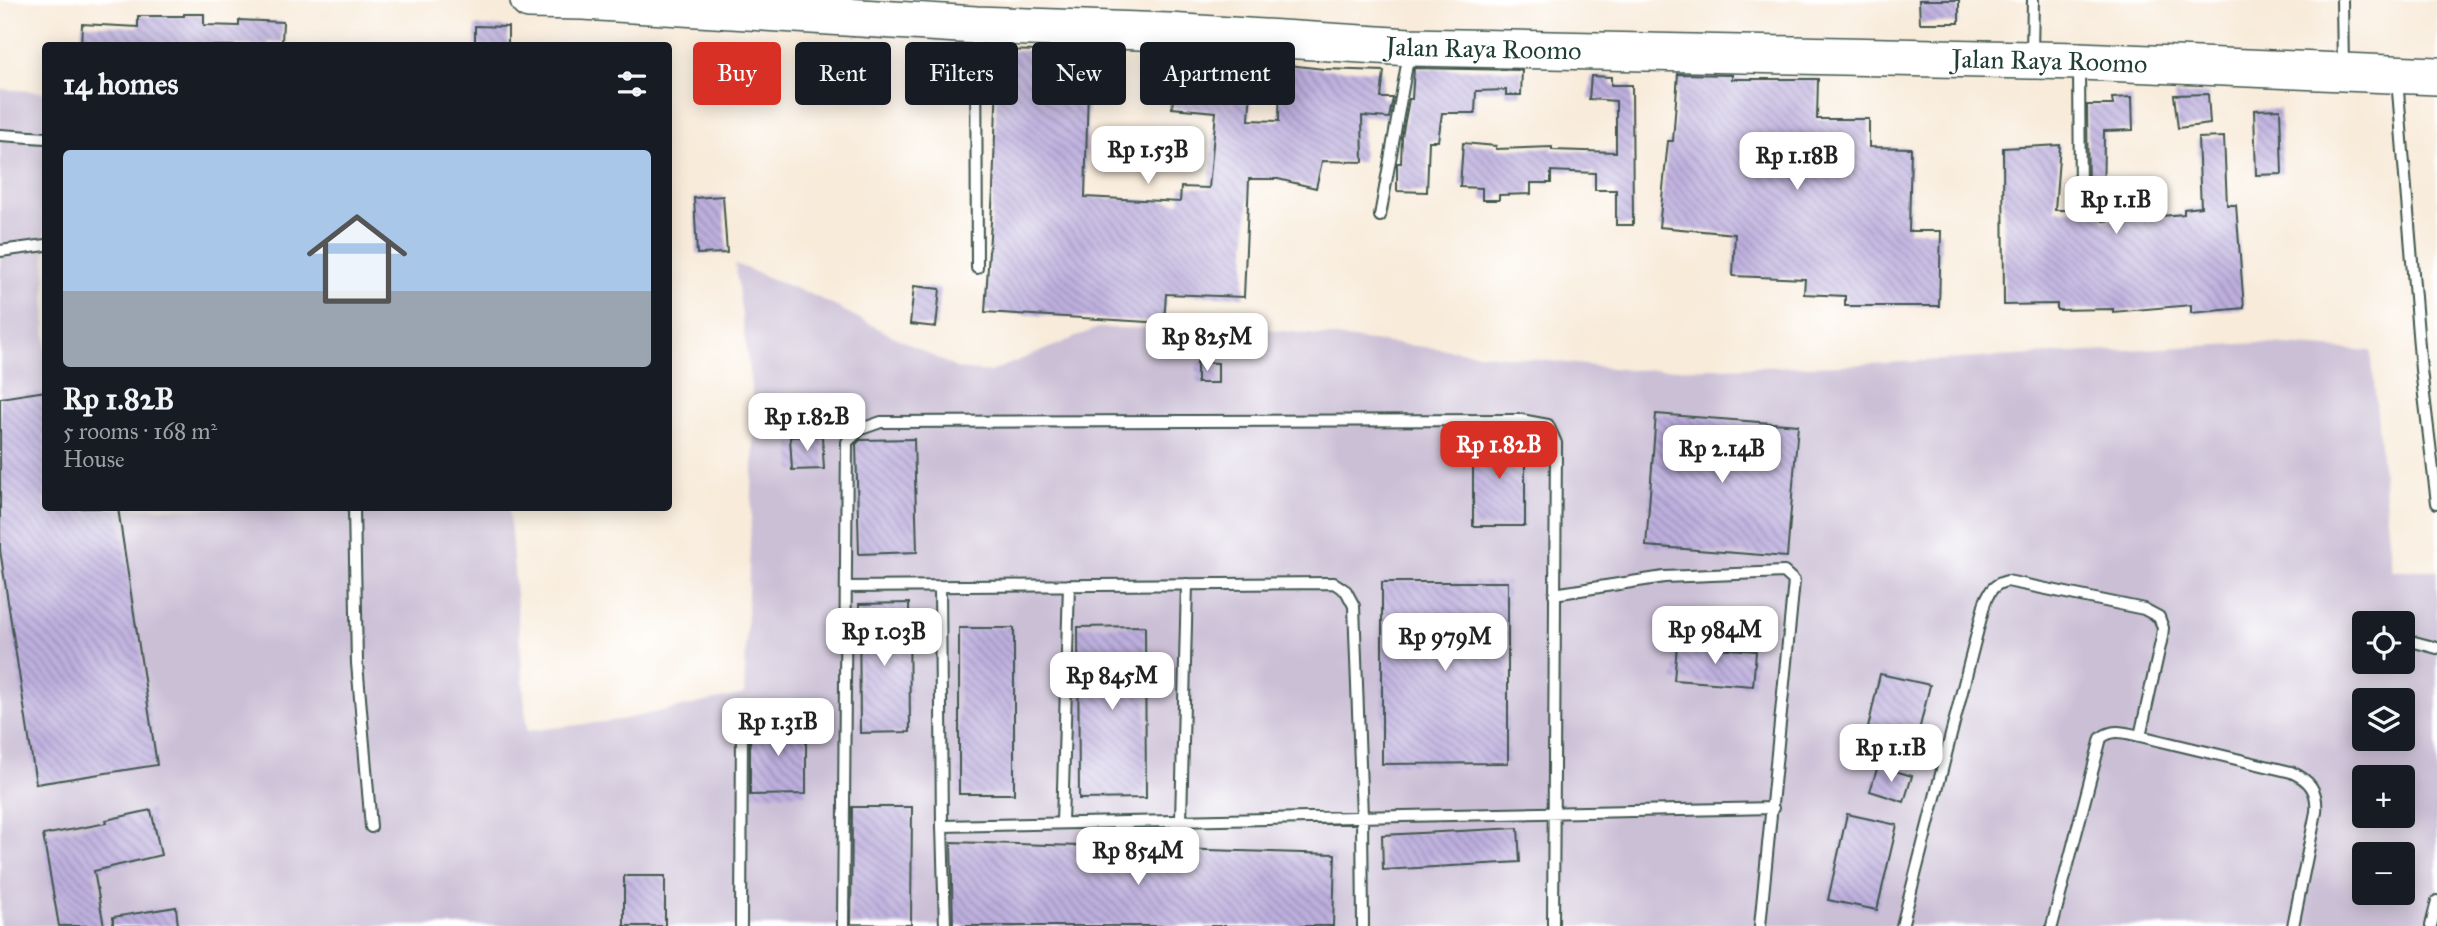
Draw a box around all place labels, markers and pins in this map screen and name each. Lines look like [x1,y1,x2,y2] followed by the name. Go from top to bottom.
[1076,127,1220,186] pin: Rp 1.53B
[1725,132,1869,192] pin: Rp 1.18B
[2051,176,2181,236] pin: Rp 1.1B
[1142,314,1272,373] pin: Rp 825M
[735,393,879,453] pin: Rp 1.82B
[1427,421,1571,481] pin: Rp 1.82B
[1650,426,1794,485] pin: Rp 2.14B
[1650,606,1780,666] pin: Rp 984M
[812,608,956,668] pin: Rp 1.03B
[1380,614,1510,673] pin: Rp 979M
[1047,652,1177,712] pin: Rp 845M
[706,698,850,758] pin: Rp 1.31B
[1826,724,1956,784] pin: Rp 1.1B
[1073,828,1203,887] pin: Rp 854M

